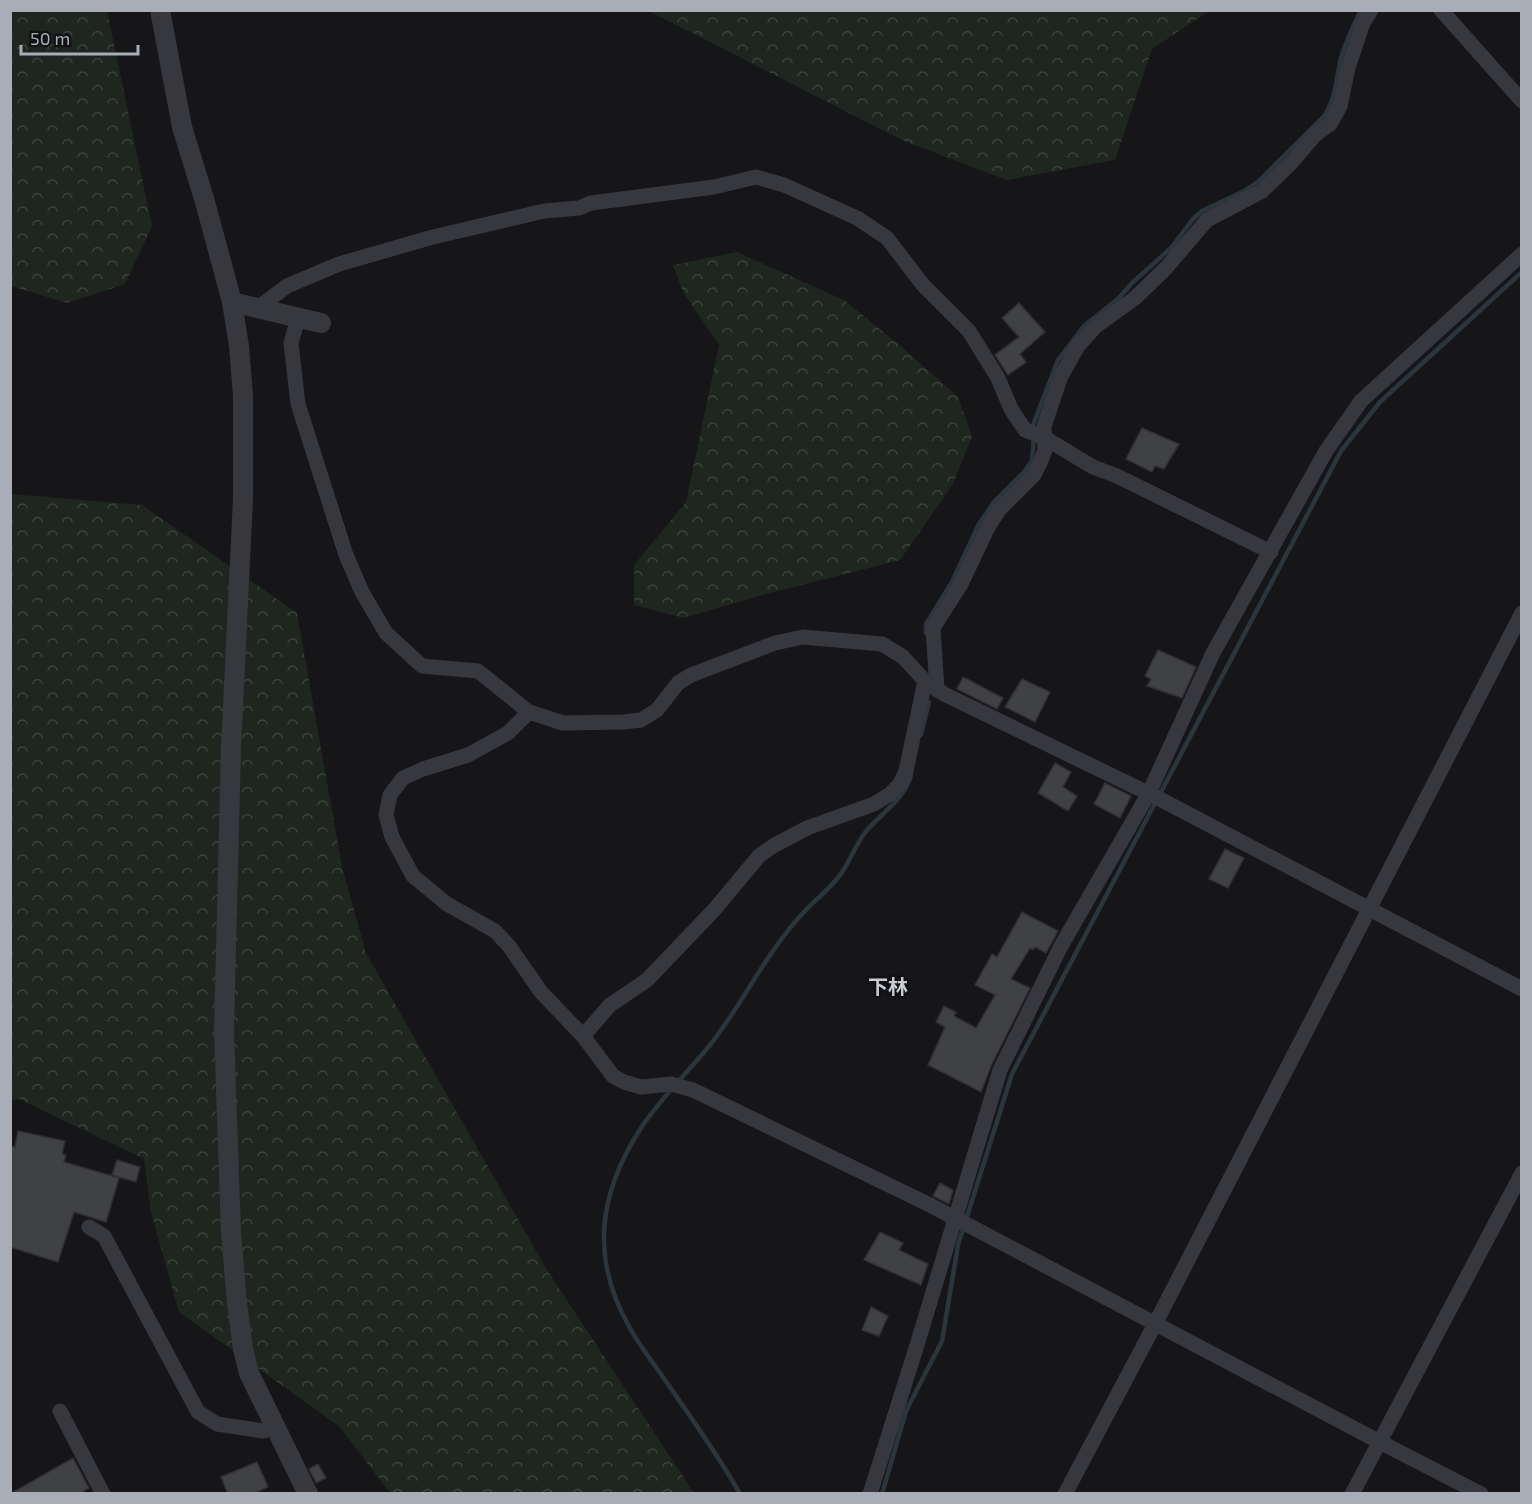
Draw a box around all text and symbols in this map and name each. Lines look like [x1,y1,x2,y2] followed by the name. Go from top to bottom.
[21,18,138,56] scale bar
[30,27,70,49] text: 50 m
[868,974,908,998] district label: 下林

